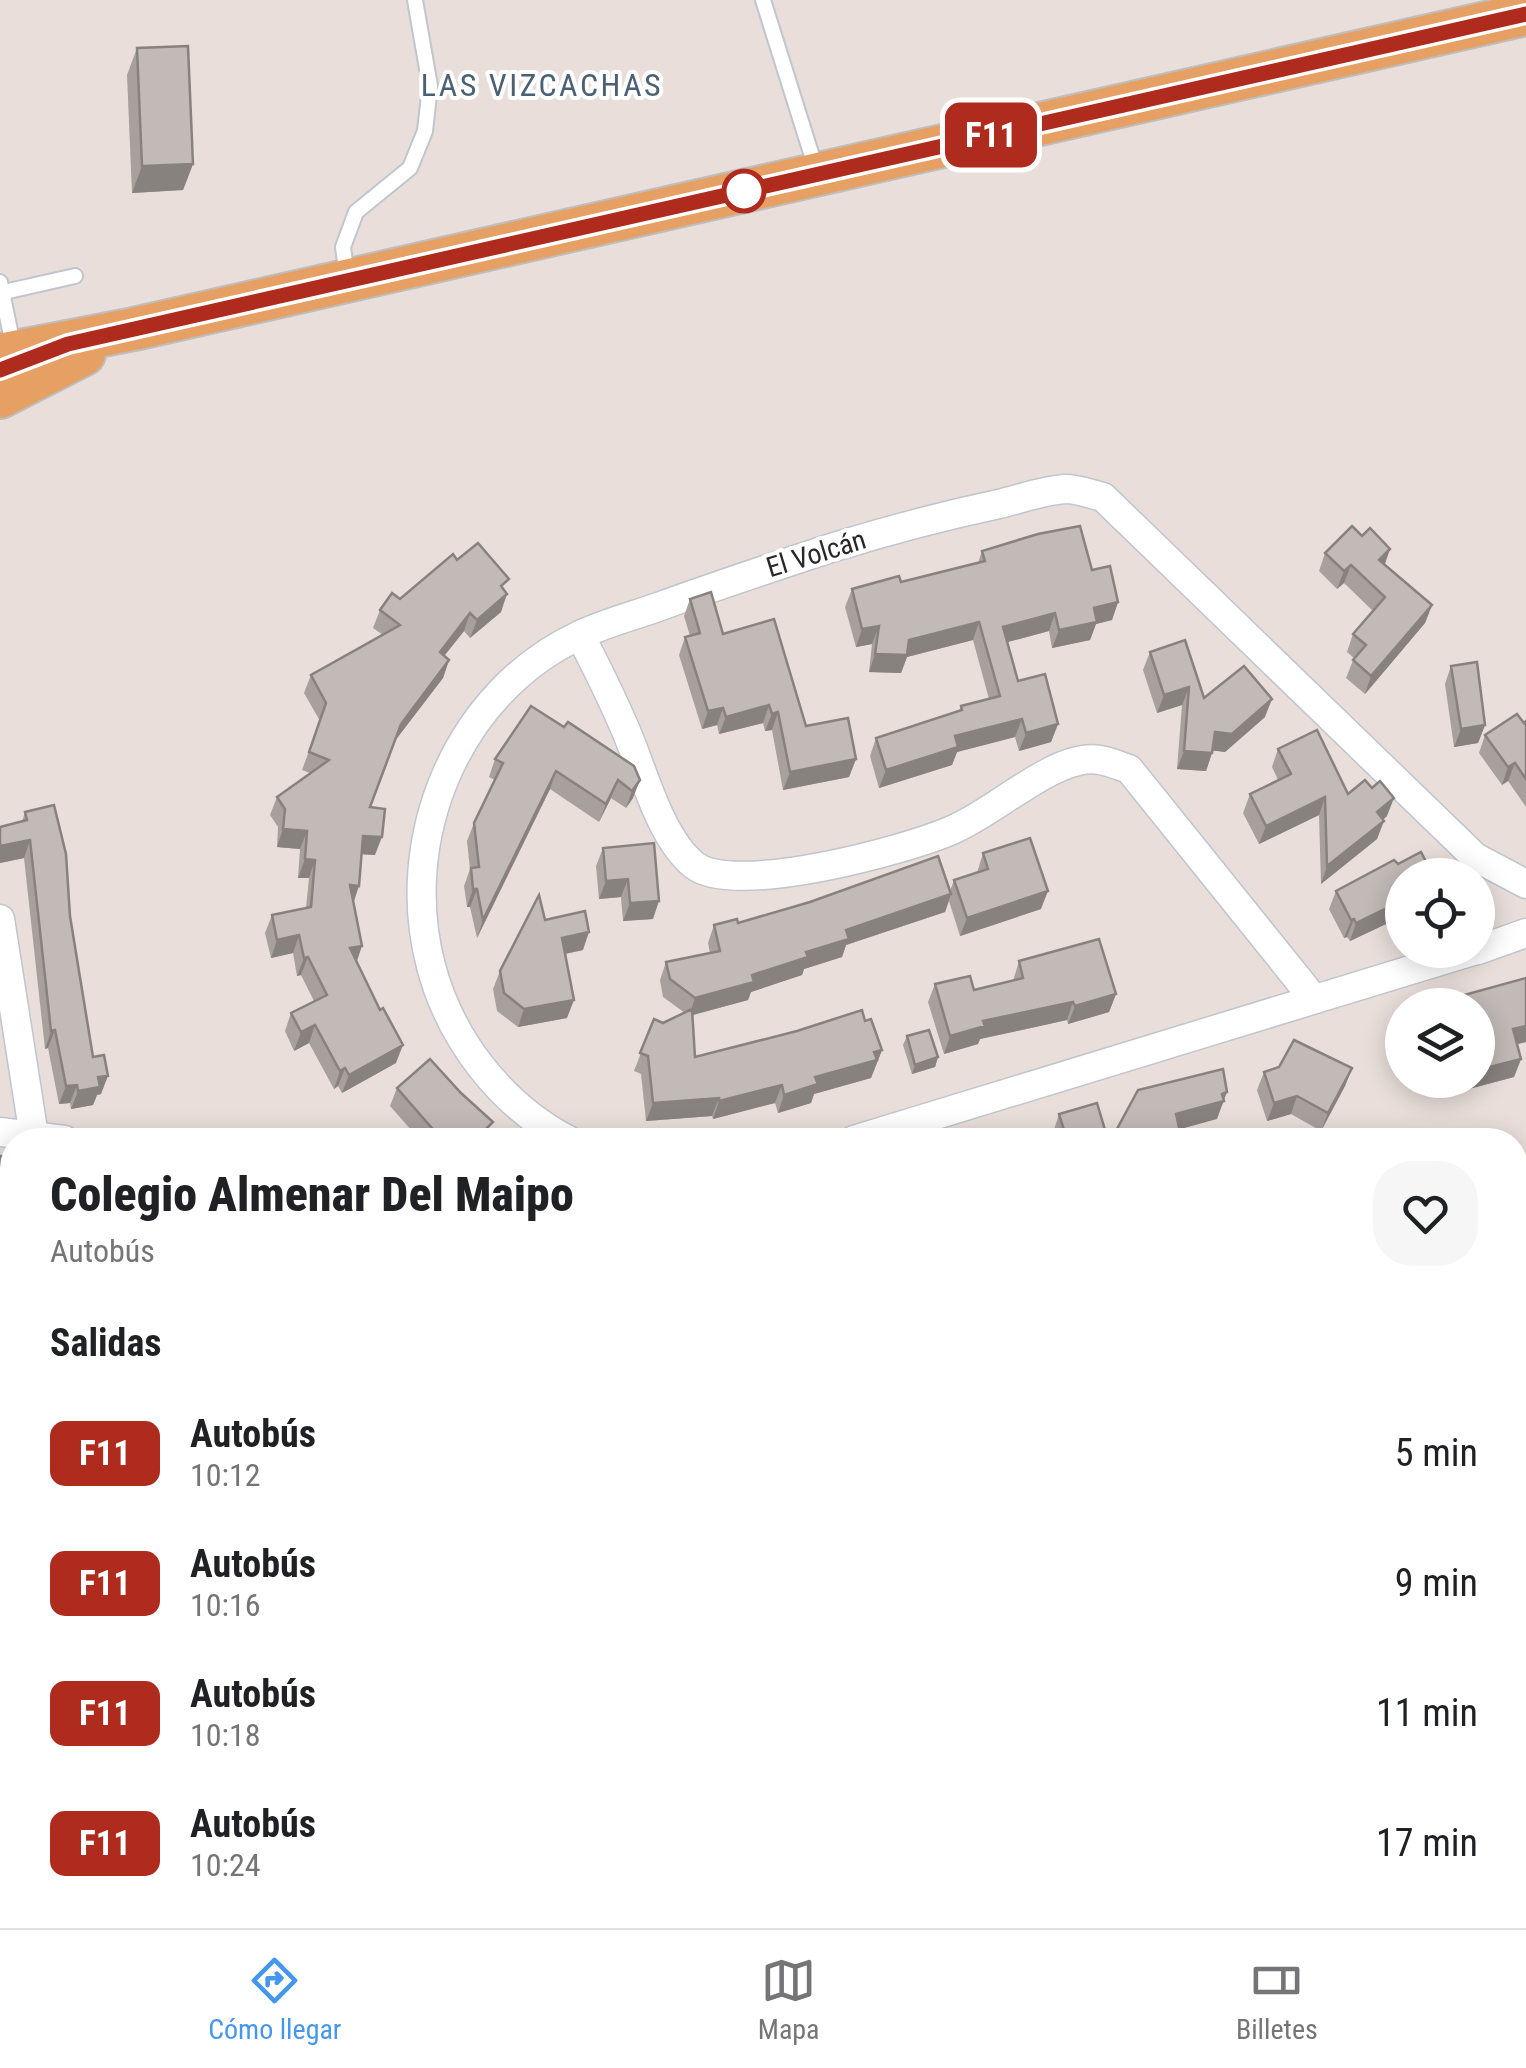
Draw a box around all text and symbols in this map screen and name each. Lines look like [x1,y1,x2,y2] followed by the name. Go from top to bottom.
[421,66,663,104] district label: LAS VIZCACHAS
[934,102,1048,168] line badge: F11
[965,115,1017,156] text: F11
[723,170,765,212] unlabelled marker
[762,523,870,584] street label: El Volcán
[1385,858,1495,1098] map controls
[1385,858,1495,968] button: locate
[1385,988,1495,1098] button: layers
[1373,1161,1478,1266] button: heart
[50,1166,574,1223] text: Colegio Almenar Del Maipo
[50,1232,155,1270] text: Autobús
[50,1321,162,1365] text: Salidas
[190,1412,316,1456] text: Autobús
[1395,1431,1478,1475] text: 5 min
[79,1433,131,1474] text: F11
[190,1456,261,1494] text: 10:12
[190,1542,316,1586] text: Autobús
[1395,1561,1478,1605] text: 9 min
[79,1563,131,1604] text: F11
[190,1586,261,1624] text: 10:16
[190,1672,316,1716] text: Autobús
[1376,1691,1478,1735] text: 11 min
[79,1693,131,1734] text: F11
[190,1716,261,1754] text: 10:18
[190,1802,316,1846] text: Autobús
[1376,1821,1478,1865] text: 17 min
[79,1823,131,1864] text: F11
[190,1846,261,1884] text: 10:24
[208,1953,341,2046] tab: Cómo llegar
[758,1953,820,2046] tab: Mapa
[1236,1953,1318,2046] tab: Billetes

